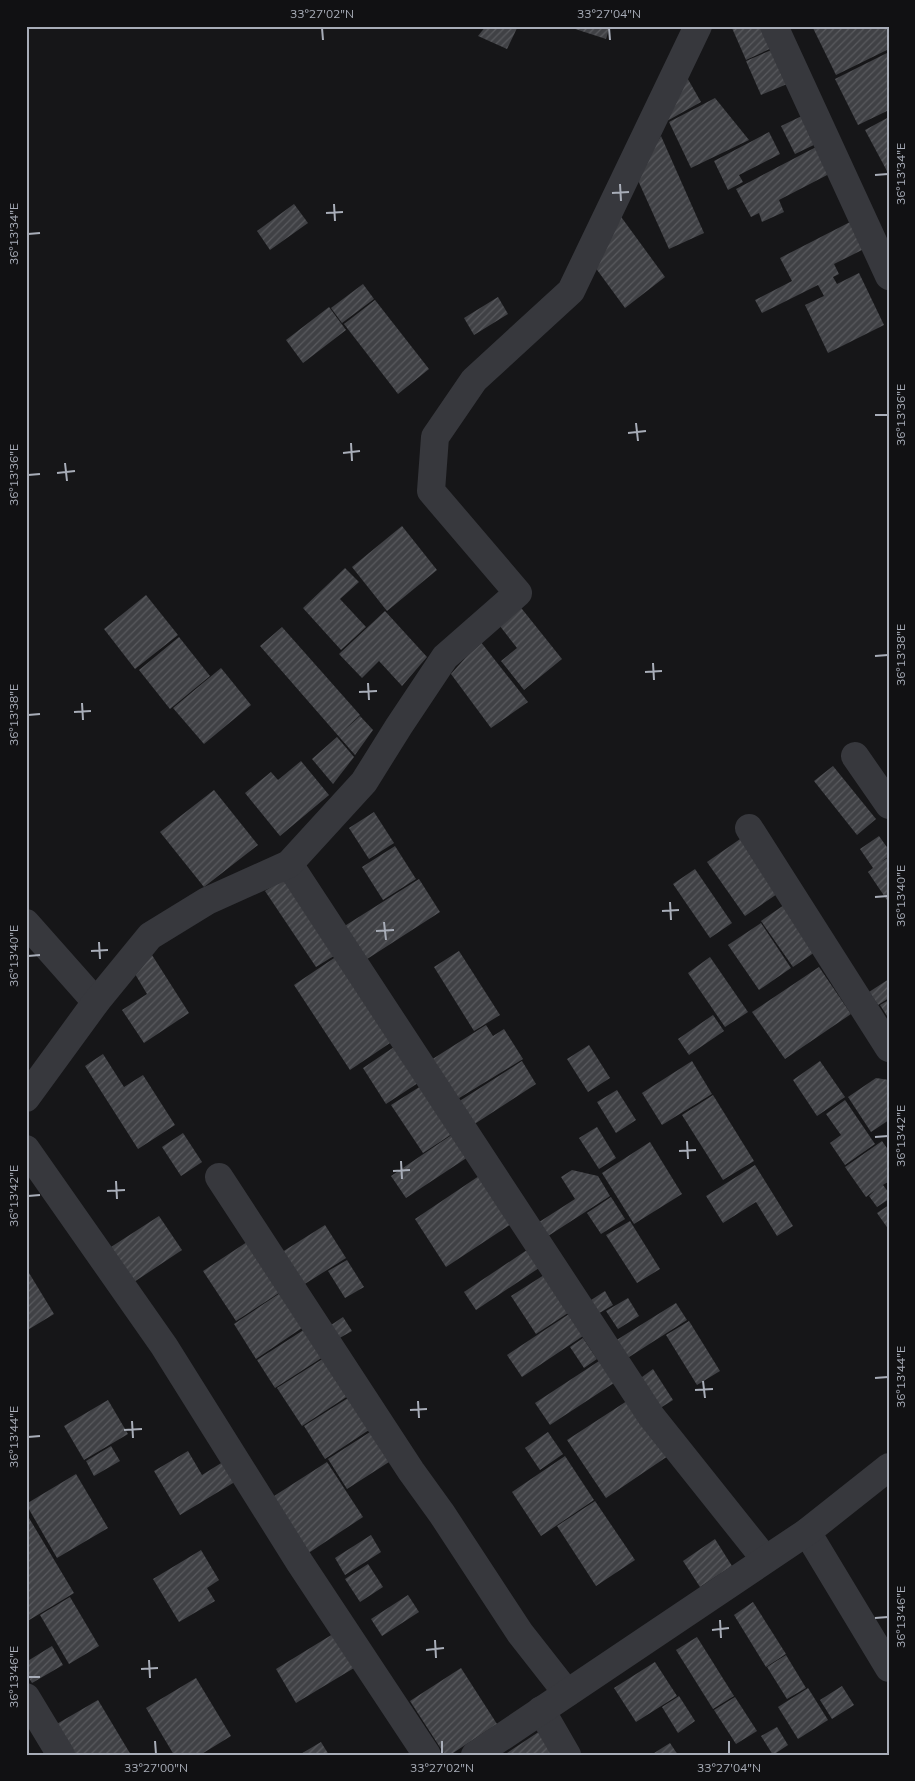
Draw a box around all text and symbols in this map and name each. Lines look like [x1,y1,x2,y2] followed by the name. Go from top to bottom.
[290,6,354,21] text: 33°27'02"N
[577,6,641,21] text: 33°27'04"N
[893,143,908,205] text: 36°13'34"E
[6,203,21,265] text: 36°13'34"E
[893,384,908,446] text: 36°13'36"E
[6,444,21,506] text: 36°13'36"E
[893,624,908,686] text: 36°13'38"E
[6,684,21,746] text: 36°13'38"E
[893,865,908,927] text: 36°13'40"E
[6,925,21,987] text: 36°13'40"E
[893,1105,908,1167] text: 36°13'42"E
[6,1165,21,1227] text: 36°13'42"E
[893,1346,908,1408] text: 36°13'44"E
[6,1406,21,1468] text: 36°13'44"E
[893,1586,908,1648] text: 36°13'46"E
[6,1646,21,1708] text: 36°13'46"E
[124,1760,188,1775] text: 33°27'00"N
[410,1760,474,1775] text: 33°27'02"N
[697,1760,761,1775] text: 33°27'04"N

